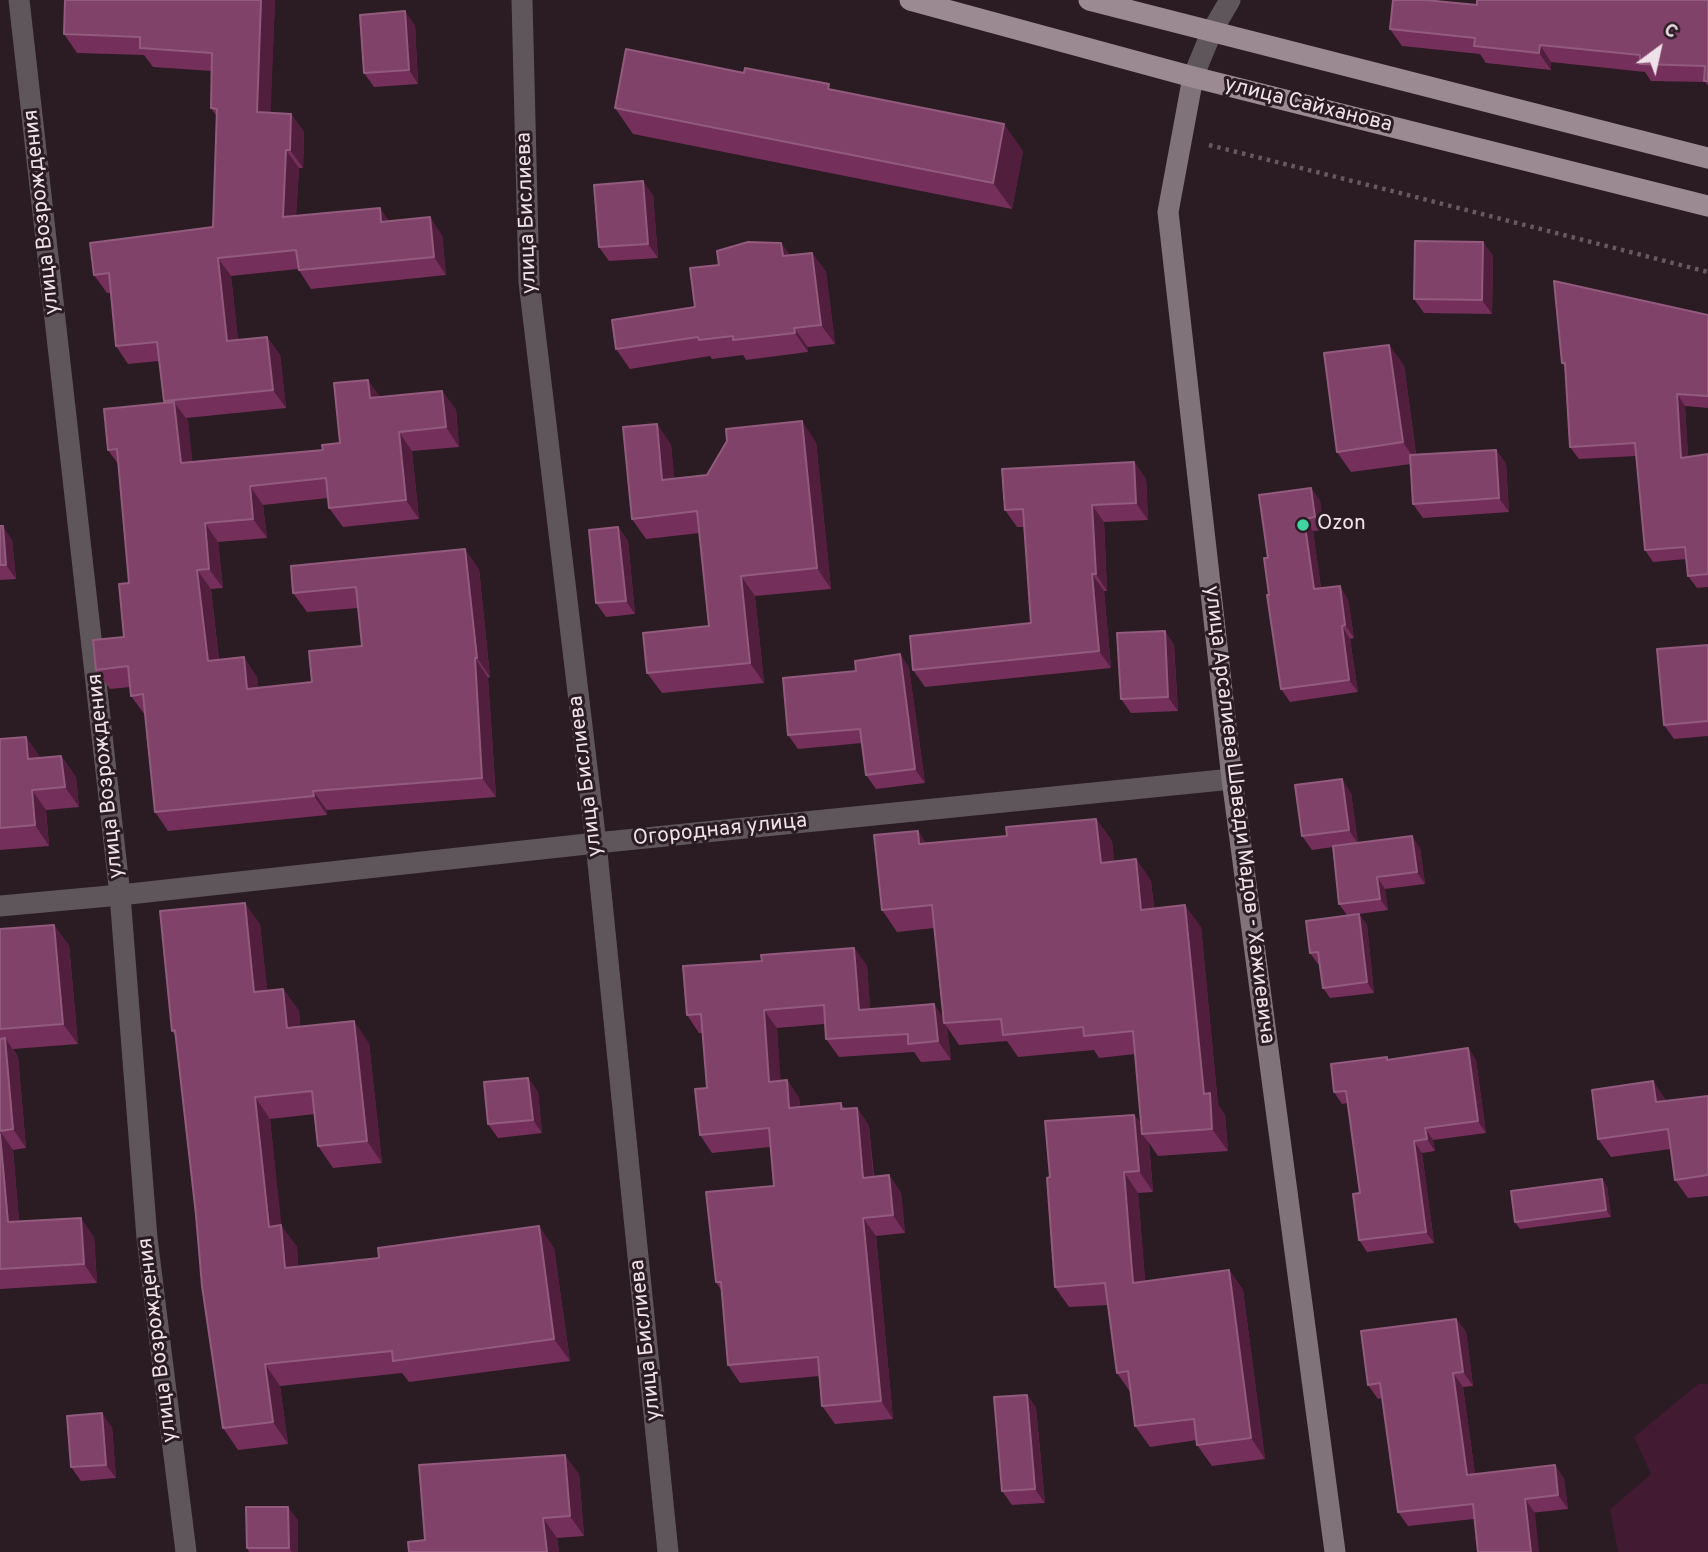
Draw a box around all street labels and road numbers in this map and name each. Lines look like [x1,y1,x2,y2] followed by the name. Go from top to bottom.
[1222,73,1394,139] street label: улица Сайханова
[20,108,66,316] street label: улица Возрождения
[513,132,543,294] street label: улица Бислиева
[1197,585,1279,1045] street label: улица Арсалиева Шавади Мадов - Хажиевича
[84,672,130,880] street label: улица Возрождения
[565,694,609,858] street label: улица Бислиева
[632,809,808,853] street label: Огородная улица
[134,1236,184,1444] street label: улица Возрождения
[626,1258,668,1422] street label: улица Бислиева

